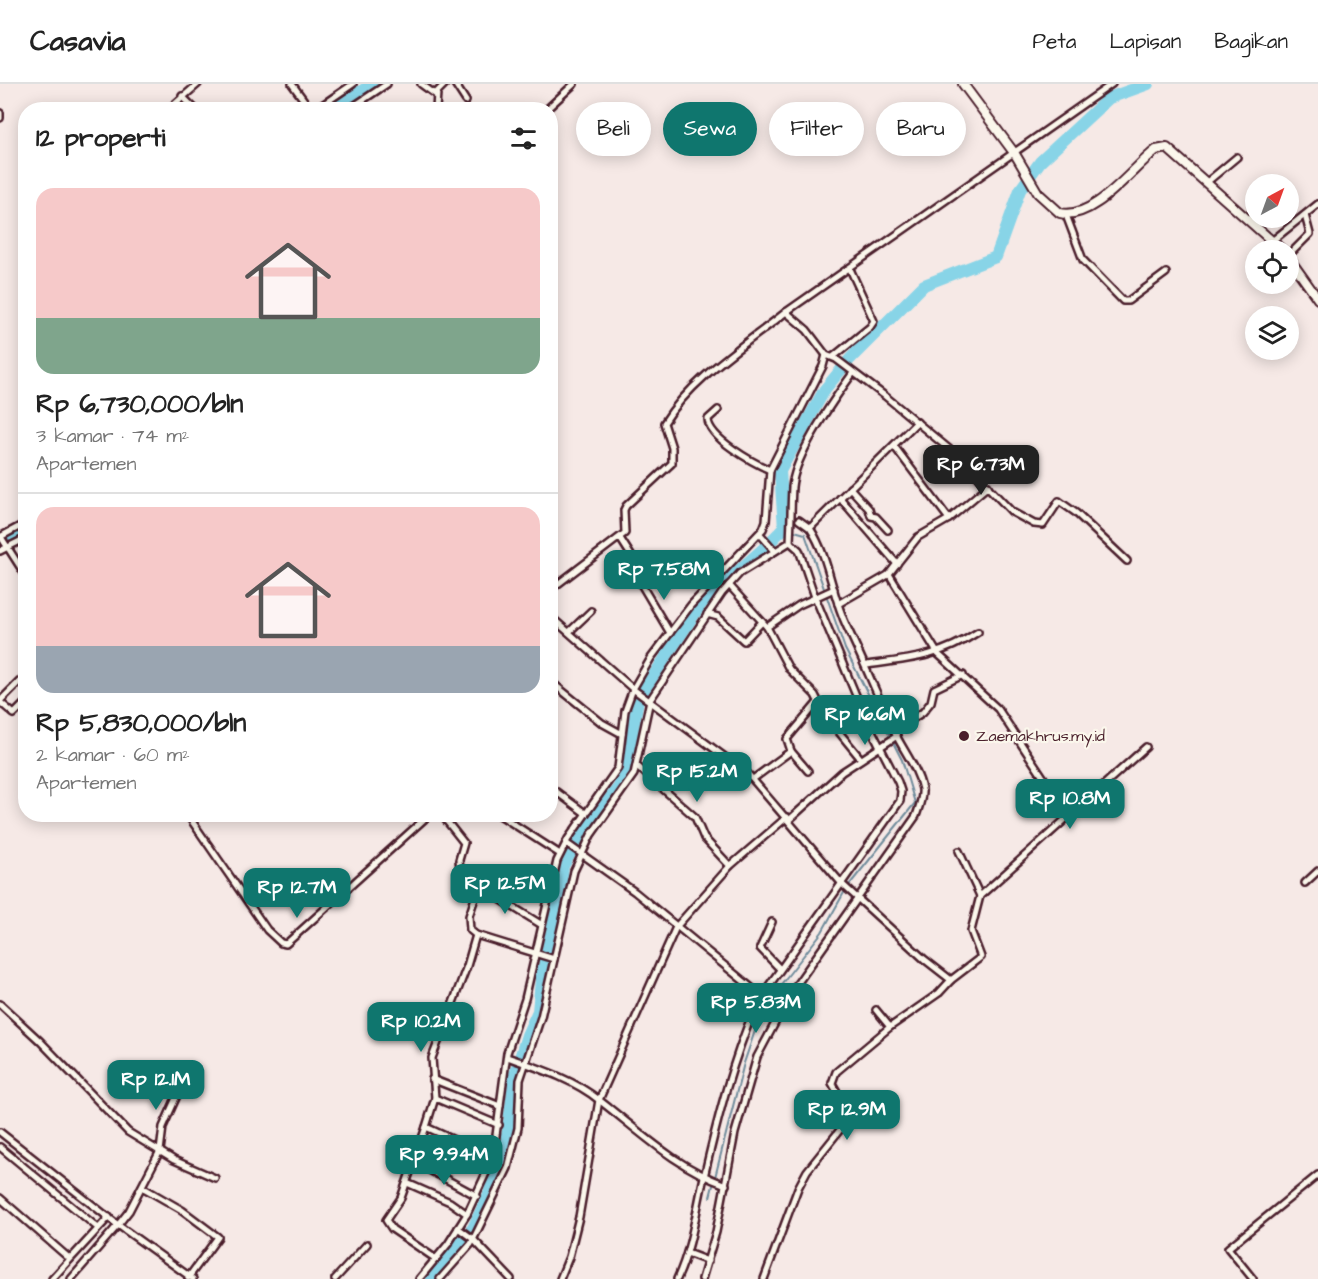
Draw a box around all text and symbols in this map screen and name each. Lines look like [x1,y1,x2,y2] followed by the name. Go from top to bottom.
[30,22,125,61] text: Casavia
[1033,27,1076,56] text: Peta
[1109,27,1181,56] text: Lapisan
[1214,27,1288,56] text: Bagikan
[576,102,651,156] chip: Beli
[663,102,757,156] chip: Sewa
[769,102,864,156] chip: Filter
[876,102,966,156] chip: Baru
[36,120,165,156] text: 12 properti
[507,122,540,155] icon: filters
[1245,174,1299,228] north arrow
[1245,174,1299,360] map controls
[234,227,342,335] icon: home
[1245,240,1299,294] button: locate
[1245,306,1299,360] button: layers
[36,386,243,422] text: Rp 6,730,000/bln
[36,422,189,450] text: 3 kamar · 74 m²
[919,445,1043,496] pin: Rp 6.73M
[36,450,136,478] text: Apartemen
[937,450,1025,478] text: Rp 6.73M
[234,546,342,654] icon: home
[602,550,726,601] pin: Rp 7.58M
[618,555,710,583] text: Rp 7.58M
[803,695,927,746] pin: Rp 16.6M
[825,700,905,728] text: Rp 16.6M
[36,705,246,741] text: Rp 5,830,000/bln
[976,725,1105,748] place label: Zaemakhrus.my.id
[957,729,971,743] marker: Zaemakhrus.my.id
[36,741,190,769] text: 2 kamar · 60 m²
[635,752,759,803] pin: Rp 15.2M
[657,757,737,785] text: Rp 15.2M
[36,769,136,797] text: Apartemen
[1008,779,1132,830] pin: Rp 10.8M
[1030,784,1110,812] text: Rp 10.8M
[443,864,567,915] pin: Rp 12.5M
[235,868,359,919] pin: Rp 12.7M
[465,869,545,897] text: Rp 12.5M
[257,873,337,901] text: Rp 12.7M
[694,983,818,1034] pin: Rp 5.83M
[711,988,801,1016] text: Rp 5.83M
[359,1002,483,1053] pin: Rp 10.2M
[381,1007,461,1035] text: Rp 10.2M
[94,1060,218,1111] pin: Rp 12.1M
[121,1065,191,1093] text: Rp 12.1M
[785,1090,909,1141] pin: Rp 12.9M
[808,1095,886,1123] text: Rp 12.9M
[382,1135,506,1186] pin: Rp 9.94M
[399,1140,489,1168] text: Rp 9.94M

